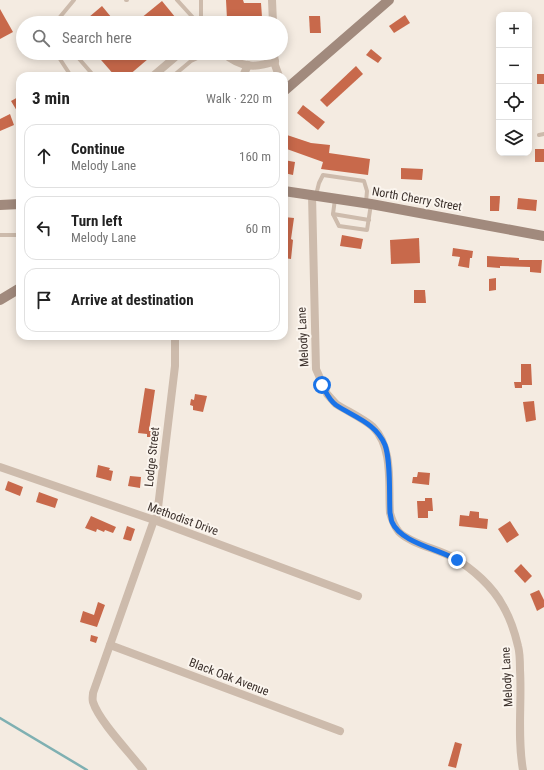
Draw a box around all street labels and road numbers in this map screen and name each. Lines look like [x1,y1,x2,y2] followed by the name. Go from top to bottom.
[371,184,463,214] street label: North Cherry Street
[294,306,312,367] street label: Melody Lane
[142,426,162,488] street label: Lodge Street
[146,500,221,538] street label: Methodist Drive
[498,646,516,707] street label: Melody Lane
[187,655,271,699] street label: Black Oak Avenue

